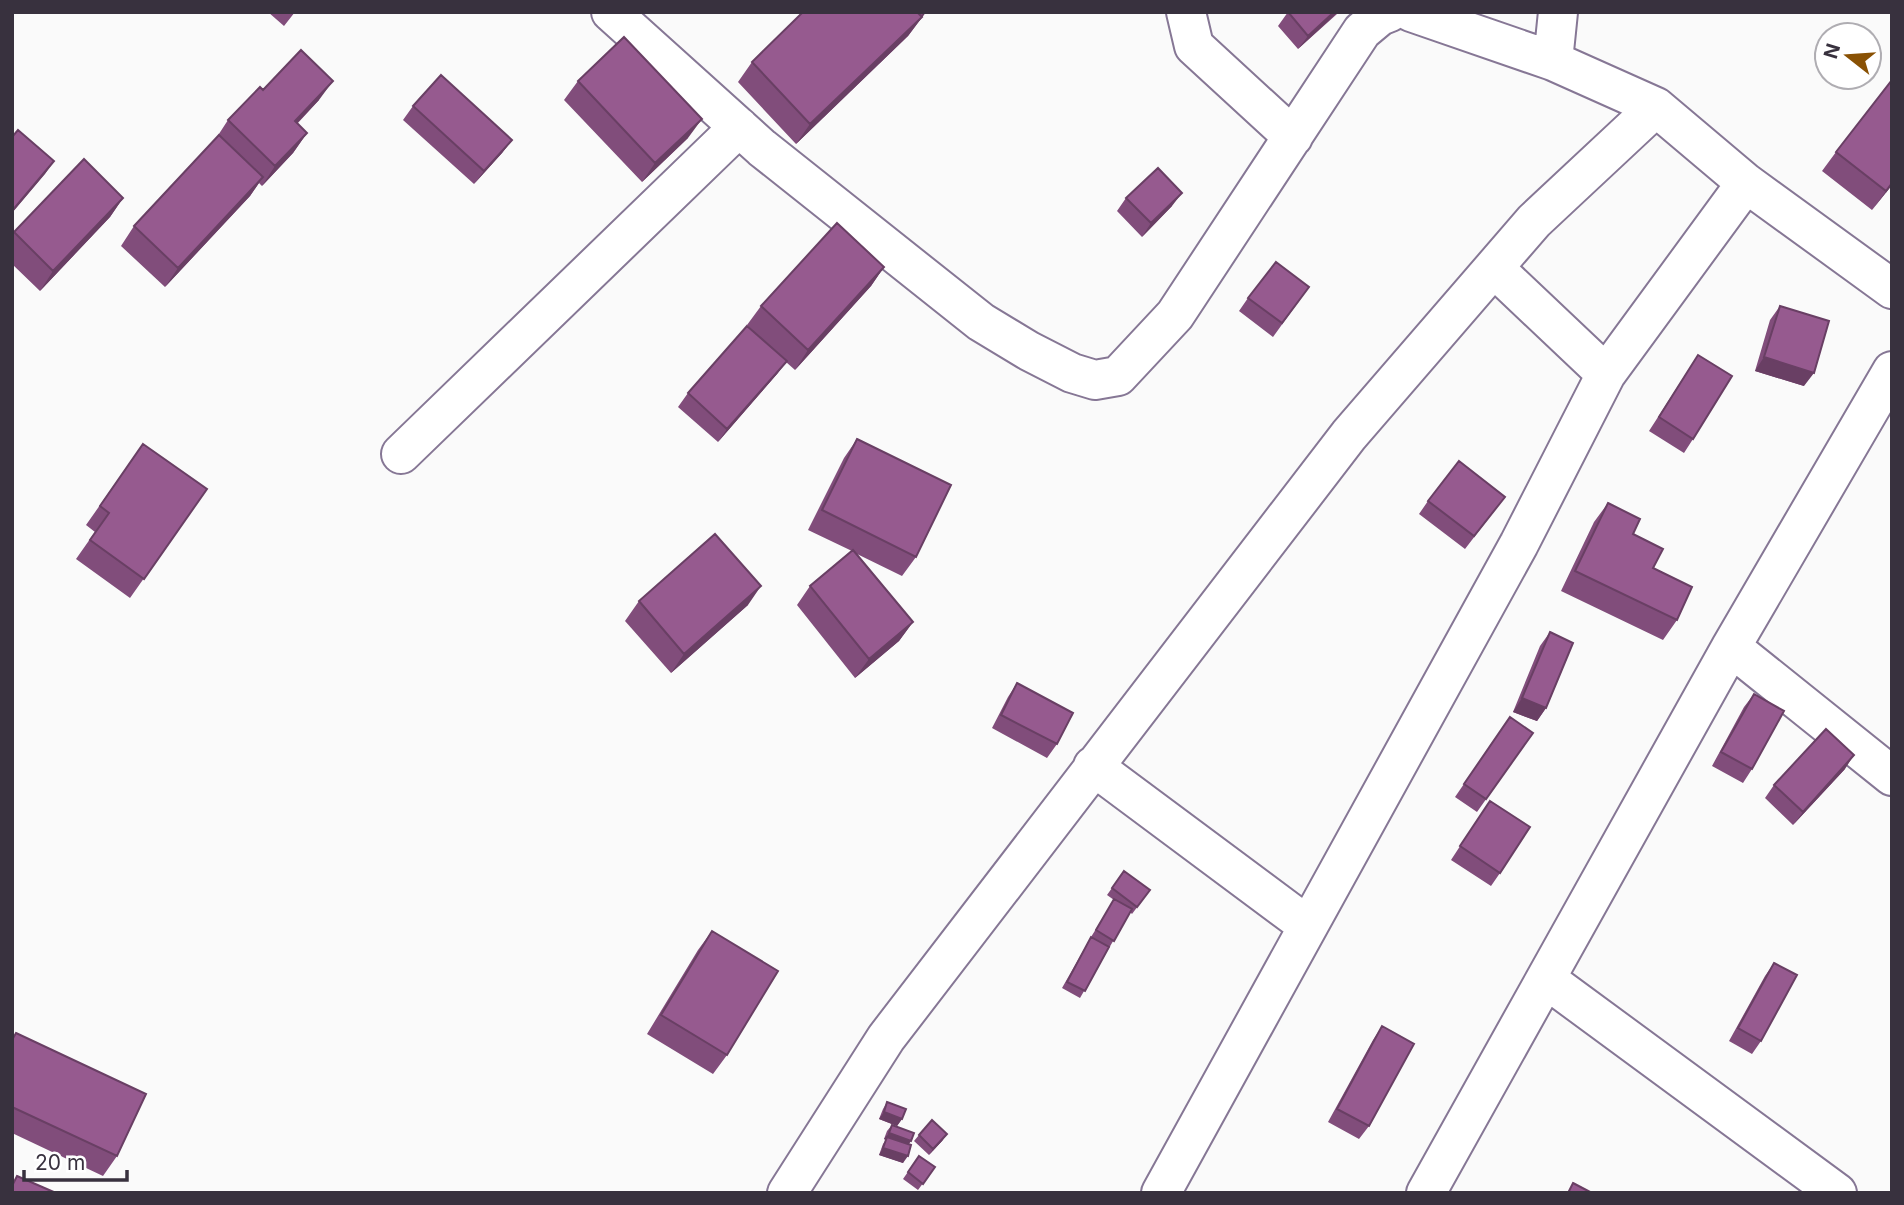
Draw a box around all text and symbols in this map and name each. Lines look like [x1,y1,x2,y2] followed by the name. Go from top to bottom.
[1813,21,1883,91] north arrow
[1819,41,1845,61] text: N
[24,1138,128,1182] scale bar
[35,1150,85,1175] text: 20 m

